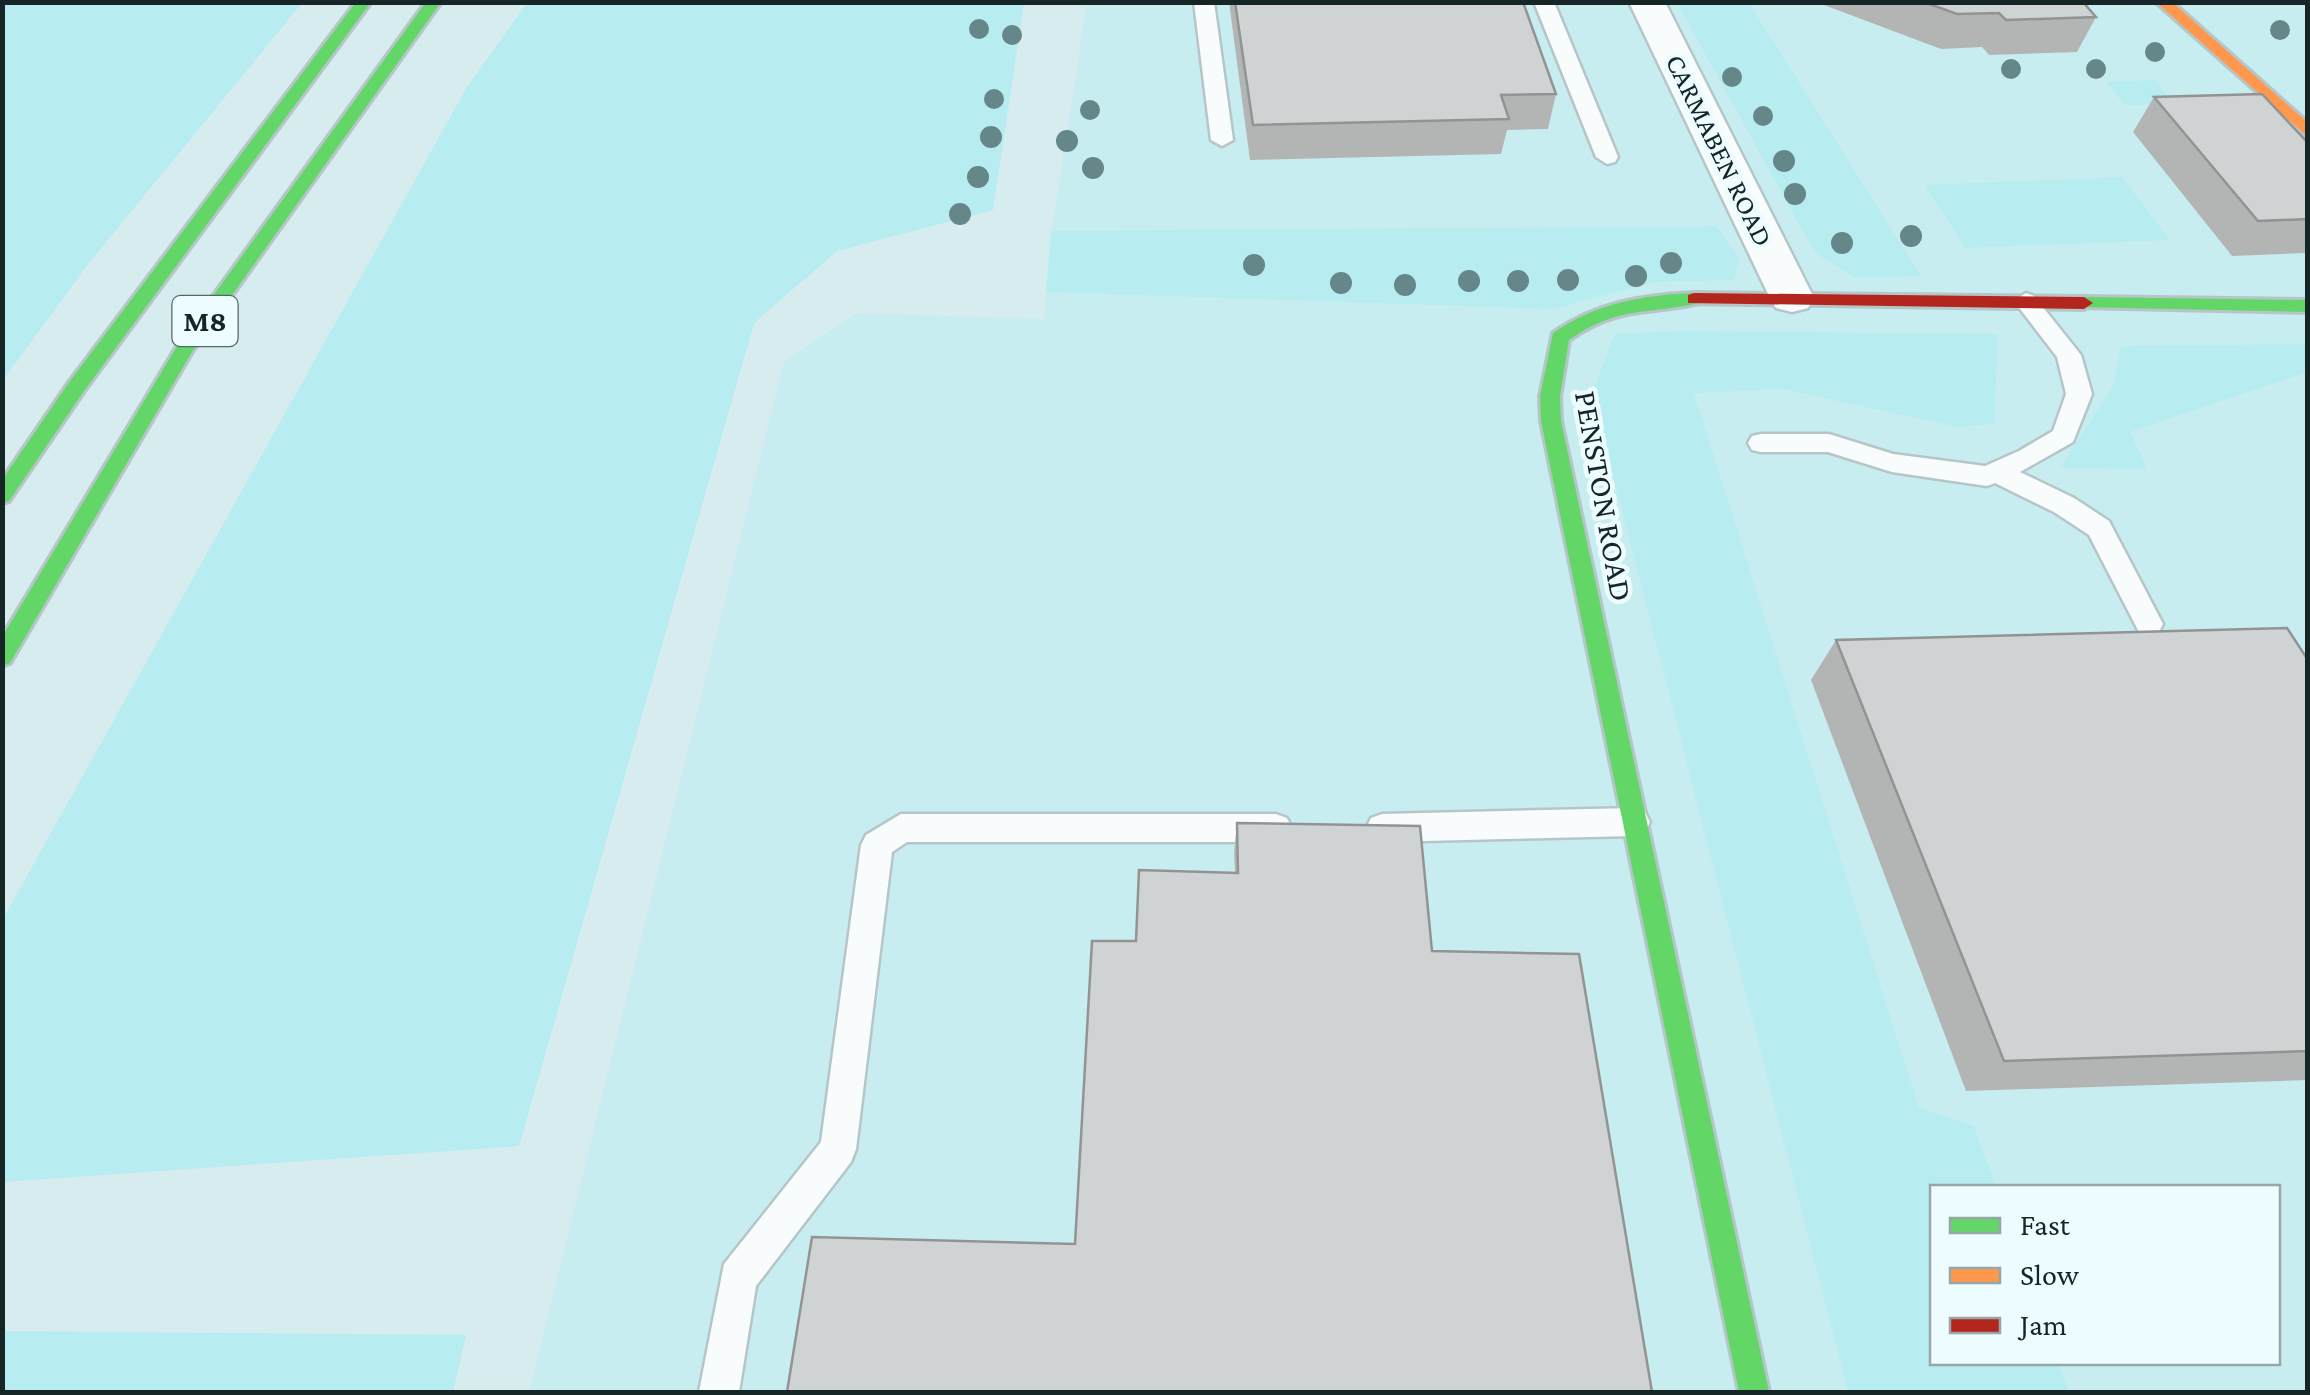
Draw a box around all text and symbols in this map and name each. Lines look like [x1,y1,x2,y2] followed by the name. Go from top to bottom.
[1660,49,1779,251] street label: CARMABEN ROAD
[172,296,238,346] road number: M8
[1568,388,1640,604] street label: PENSTON ROAD
[1930,1185,2280,1365] legend
[2020,1208,2071,1241] text: Fast
[2020,1258,2080,1291] text: Slow
[2017,1308,2067,1341] text: Jam

